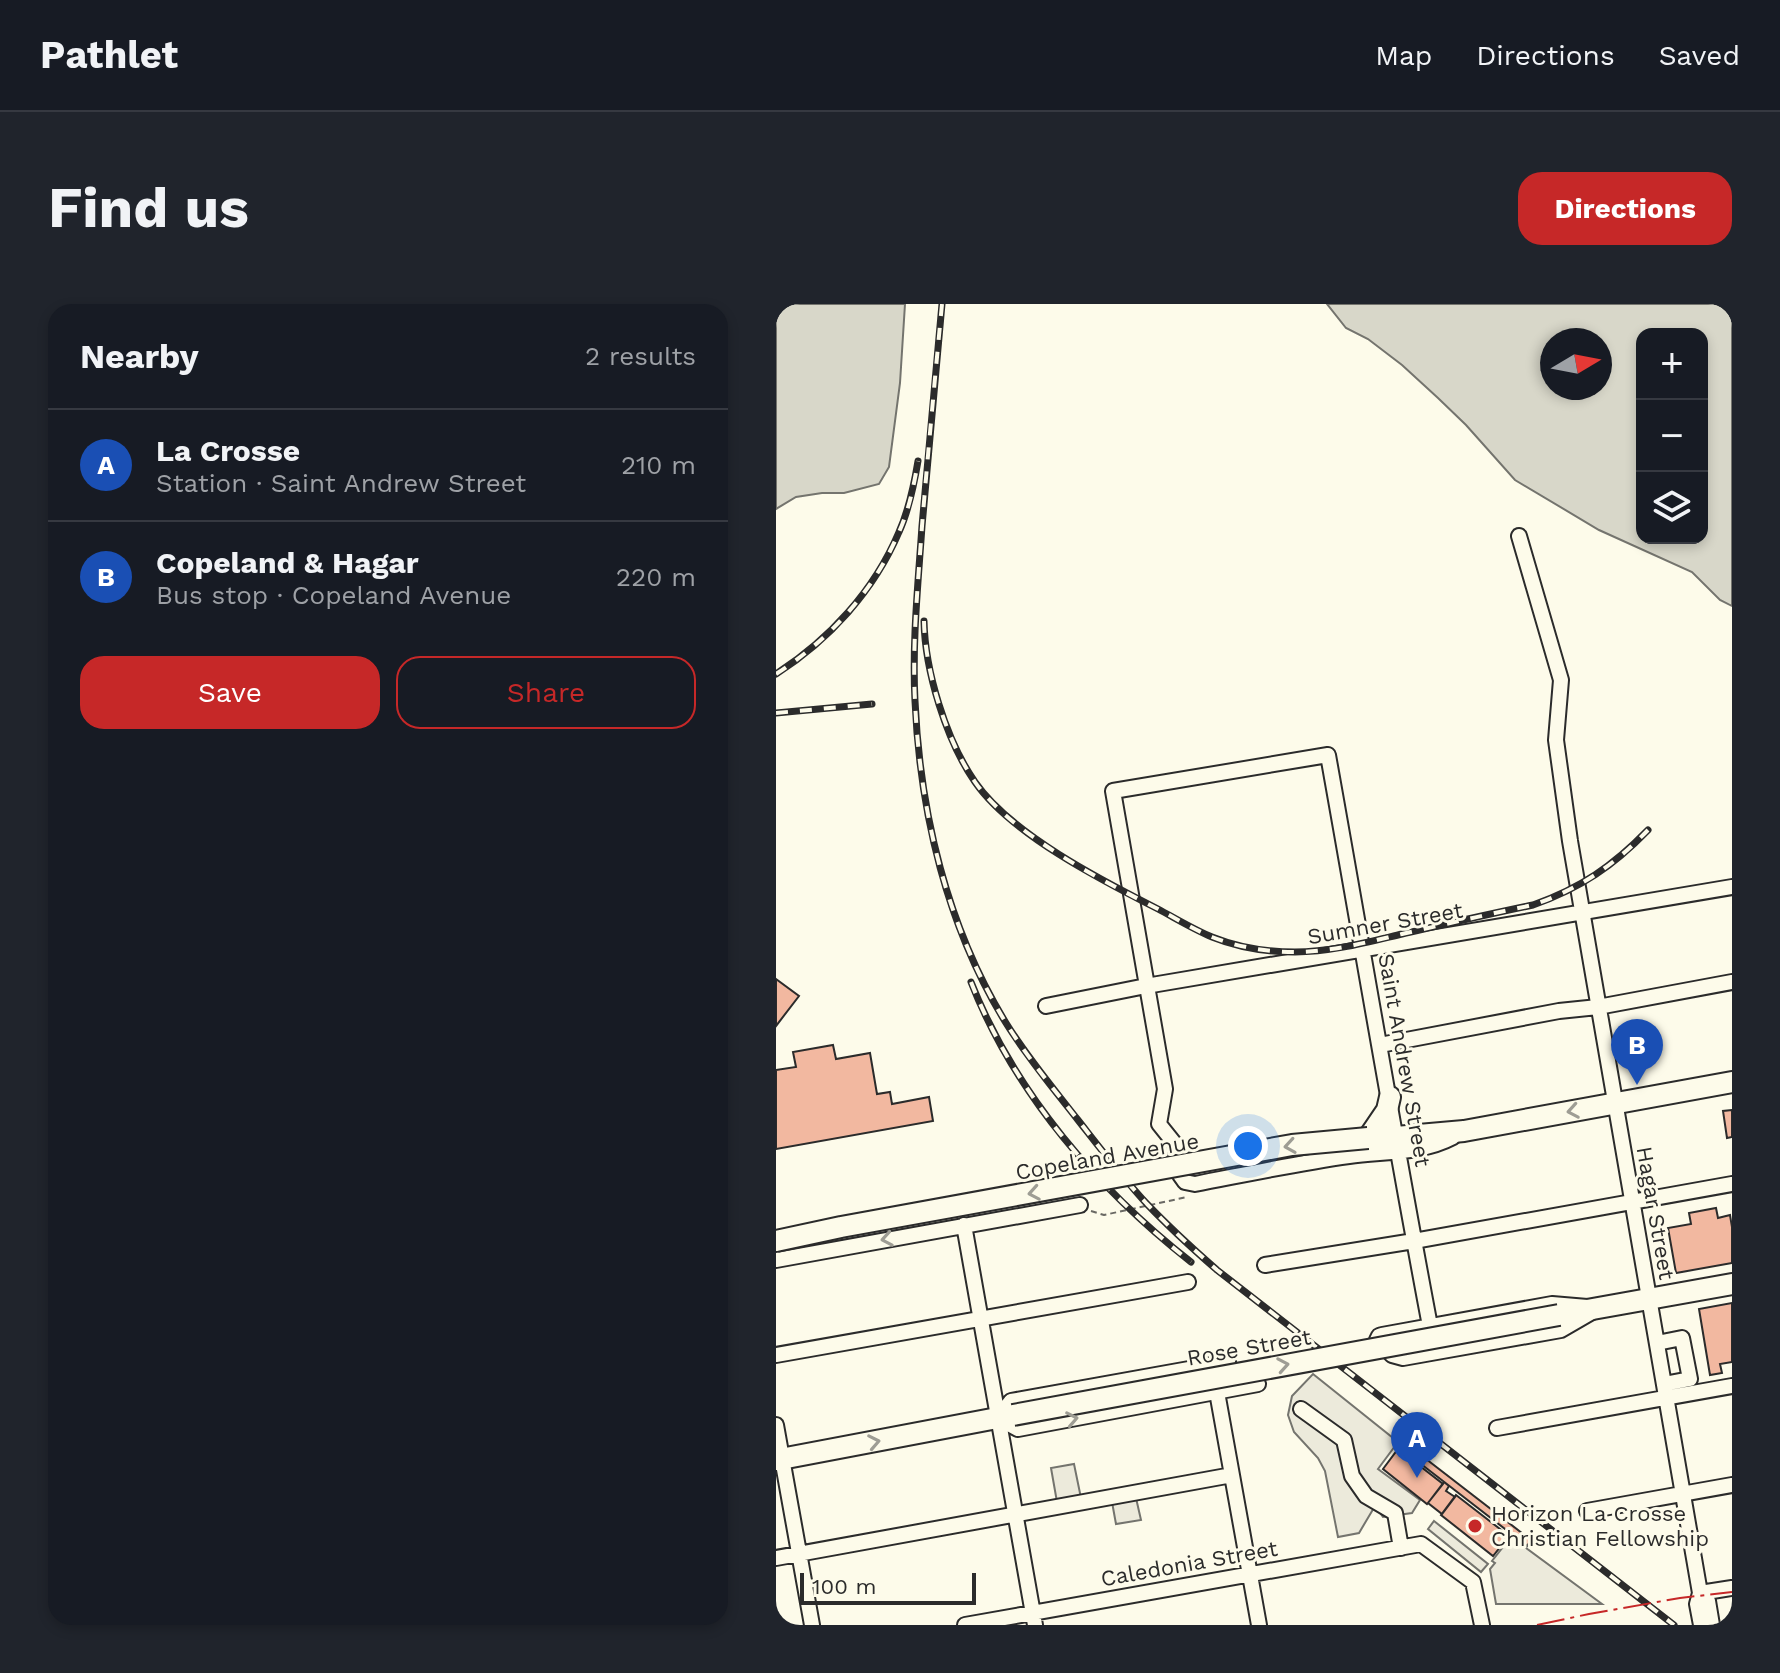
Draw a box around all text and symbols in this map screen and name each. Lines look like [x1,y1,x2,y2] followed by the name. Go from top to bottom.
[40,33,178,77] text: Pathlet
[1375,39,1432,72] text: Map
[1476,39,1615,72] text: Directions
[1659,39,1740,72] text: Saved
[1518,172,1732,245] button: Directions
[48,175,249,241] text: Find us
[1540,328,1612,400] north arrow
[1636,328,1708,544] map controls
[1636,328,1708,400] button: +
[80,336,199,376] text: Nearby
[585,341,696,371] text: 2 results
[1636,400,1708,472] button: −
[156,433,300,468] text: La Crosse
[97,450,115,480] text: A
[621,450,696,480] text: 210 m
[156,468,526,498] text: Station · Saint Andrew Street
[1636,472,1708,544] button: layers
[156,545,419,580] text: Copeland & Hagar
[97,562,115,592] text: B
[616,562,696,592] text: 220 m
[156,580,511,610] text: Bus stop · Copeland Avenue
[80,656,380,729] button: Save
[396,656,696,729] button: Share
[1306,898,1465,949] street label: Sumner Street
[1373,952,1436,1169] street label: Saint Andrew Street
[1611,1019,1663,1085] pin: B
[1566,1101,1579,1118] one-way arrow
[1228,1126,1268,1166] your location
[1013,1128,1201,1185] street label: Copeland Avenue
[1283,1137,1297,1154] one-way arrow
[1631,1145,1680,1282] street label: Hagar Street
[1028,1184,1041,1201] one-way arrow
[880,1230,894,1247] one-way arrow
[1185,1324,1313,1371] street label: Rose Street
[1276,1358,1289,1375] one-way arrow
[1065,1411,1079,1428] one-way arrow
[1391,1412,1443,1478] pin: A
[867,1434,881,1451] one-way arrow
[1491,1501,1709,1551] place label: Horizon La Crosse Christian Fellowship
[1466,1517,1484,1535] marker: Horizon La Crosse Christian Fellowship
[1099,1536,1279,1591] street label: Caledonia Street
[800,1569,976,1605] scale bar
[812,1574,876,1599] text: 100 m

